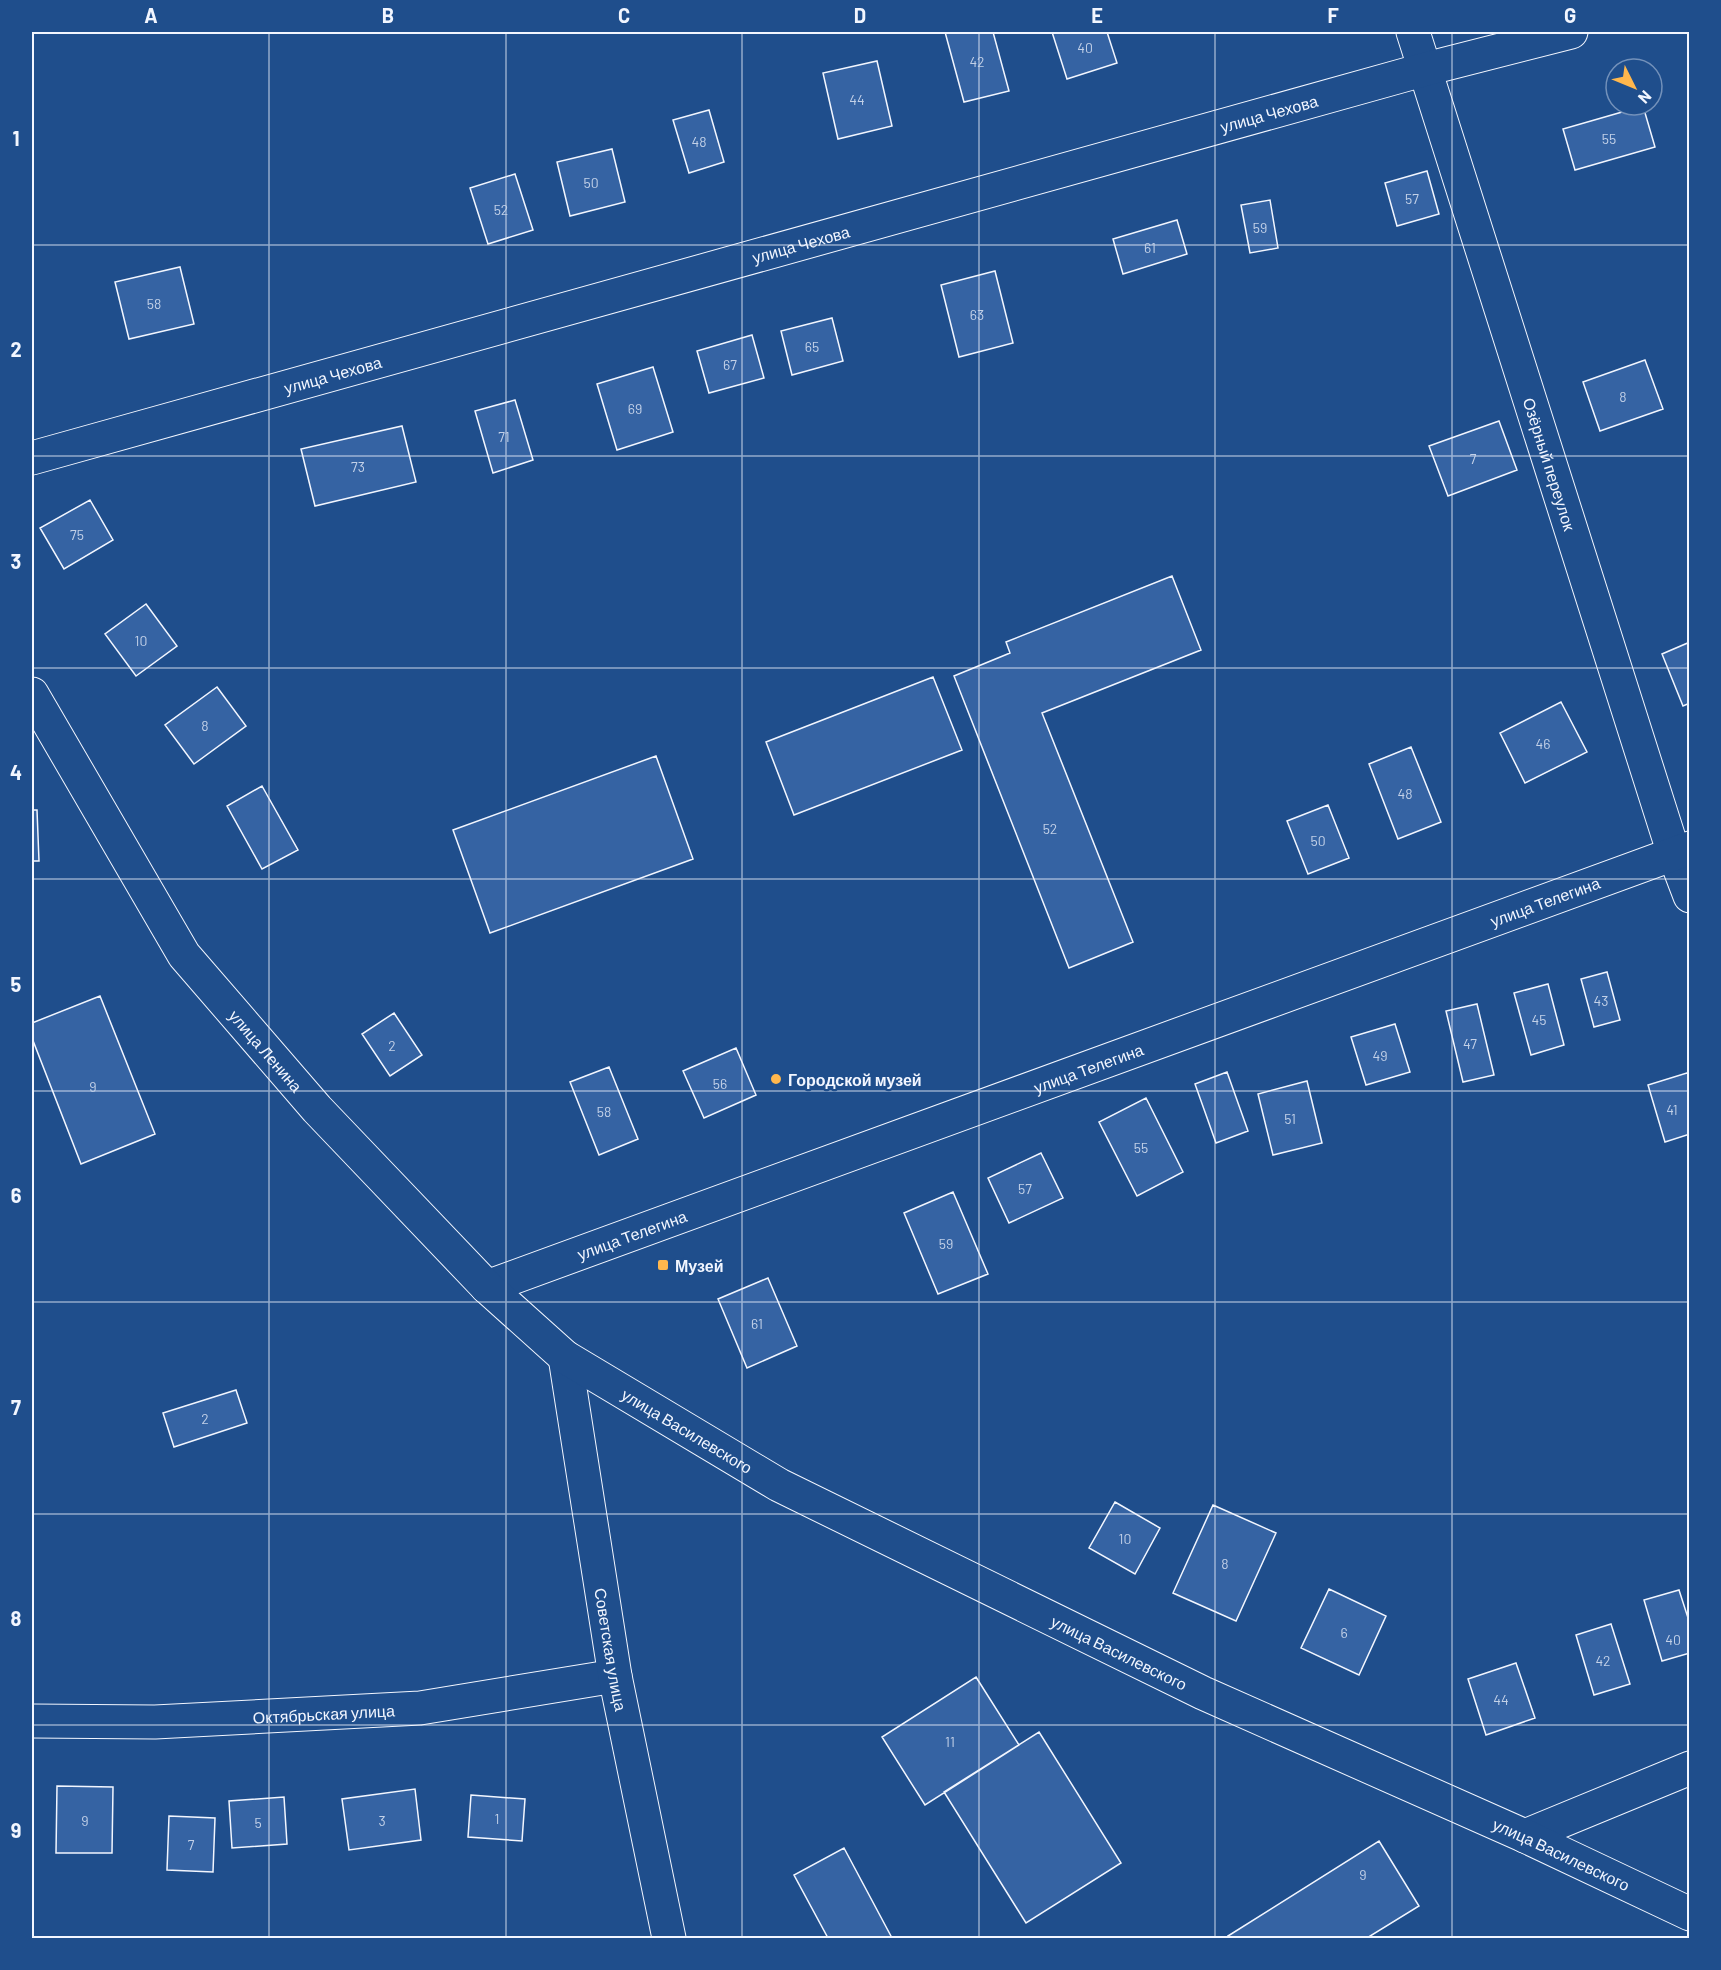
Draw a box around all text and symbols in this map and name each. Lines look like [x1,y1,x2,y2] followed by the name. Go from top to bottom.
[144,3,158,27] text: A
[382,3,394,27] text: B
[618,3,630,27] text: C
[854,3,866,27] text: D
[1091,3,1103,27] text: E
[1327,3,1339,27] text: F
[1564,3,1576,27] text: G
[1077,39,1093,56] house number: 40
[969,53,985,70] house number: 42
[1604,57,1664,117] north arrow
[1635,87,1656,108] text: N
[1218,90,1320,136] street label: улица Чехова
[849,91,865,108] house number: 44
[12,126,20,150] text: 1
[1602,130,1616,147] house number: 55
[691,133,707,150] house number: 48
[583,174,599,191] house number: 50
[1405,190,1419,207] house number: 57
[494,201,508,218] house number: 52
[1253,219,1267,236] house number: 59
[750,221,852,266] street label: улица Чехова
[1144,239,1156,256] house number: 61
[147,295,161,312] house number: 58
[970,306,984,323] house number: 63
[10,337,22,361] text: 2
[805,338,819,355] house number: 65
[282,351,384,397] street label: улица Чехова
[723,356,737,373] house number: 67
[1619,388,1627,405] house number: 8
[1520,395,1580,534] street label: Озёрный переулок
[628,400,642,417] house number: 69
[498,428,510,445] house number: 71
[1470,450,1477,467] house number: 7
[351,458,365,475] house number: 73
[70,526,84,543] house number: 75
[11,549,21,573] text: 3
[135,632,147,649] house number: 10
[201,717,209,734] house number: 8
[1536,735,1550,752] house number: 46
[10,760,22,784] text: 4
[1397,785,1413,802] house number: 48
[1043,820,1057,837] house number: 52
[1310,832,1326,849] house number: 50
[1487,872,1602,930] street label: улица Телегина
[11,972,22,996] text: 5
[1594,992,1608,1009] house number: 43
[226,1005,307,1095] street label: улица Ленина
[1532,1011,1546,1028] house number: 45
[1463,1035,1477,1052] house number: 47
[388,1037,396,1054] house number: 2
[1031,1039,1146,1096] street label: улица Телегина
[1372,1047,1388,1064] house number: 49
[788,1070,922,1089] place label: Городской музей
[769,1072,783,1086] marker: Городской музей
[713,1075,727,1092] house number: 56
[89,1078,97,1095] house number: 9
[1666,1101,1678,1118] house number: 41
[597,1103,611,1120] house number: 58
[1284,1110,1296,1127] house number: 51
[1134,1139,1148,1156] house number: 55
[1018,1180,1032,1197] house number: 57
[11,1183,22,1207] text: 6
[574,1205,689,1263] street label: улица Телегина
[939,1235,953,1252] house number: 59
[675,1256,724,1275] place label: Музей
[656,1258,670,1272] marker: Музей
[751,1315,763,1332] house number: 61
[619,1384,756,1477] street label: улица Василевского
[11,1395,21,1419] text: 7
[201,1410,209,1427] house number: 2
[1119,1530,1131,1547] house number: 10
[1221,1555,1229,1572] house number: 8
[592,1586,631,1713] street label: Советская улица
[11,1606,22,1630] text: 8
[1048,1611,1190,1693] street label: улица Василевского
[1340,1624,1348,1641] house number: 6
[1665,1631,1681,1648] house number: 40
[1595,1652,1611,1669] house number: 42
[1493,1691,1509,1708] house number: 44
[252,1700,395,1726] street label: Октябрьская улица
[945,1733,955,1750] house number: 11
[495,1810,499,1827] house number: 1
[81,1812,89,1829] house number: 9
[378,1812,386,1829] house number: 3
[254,1814,262,1831] house number: 5
[1490,1814,1633,1894] street label: улица Василевского
[11,1818,21,1842] text: 9
[188,1836,195,1853] house number: 7
[1359,1866,1367,1883] house number: 9

